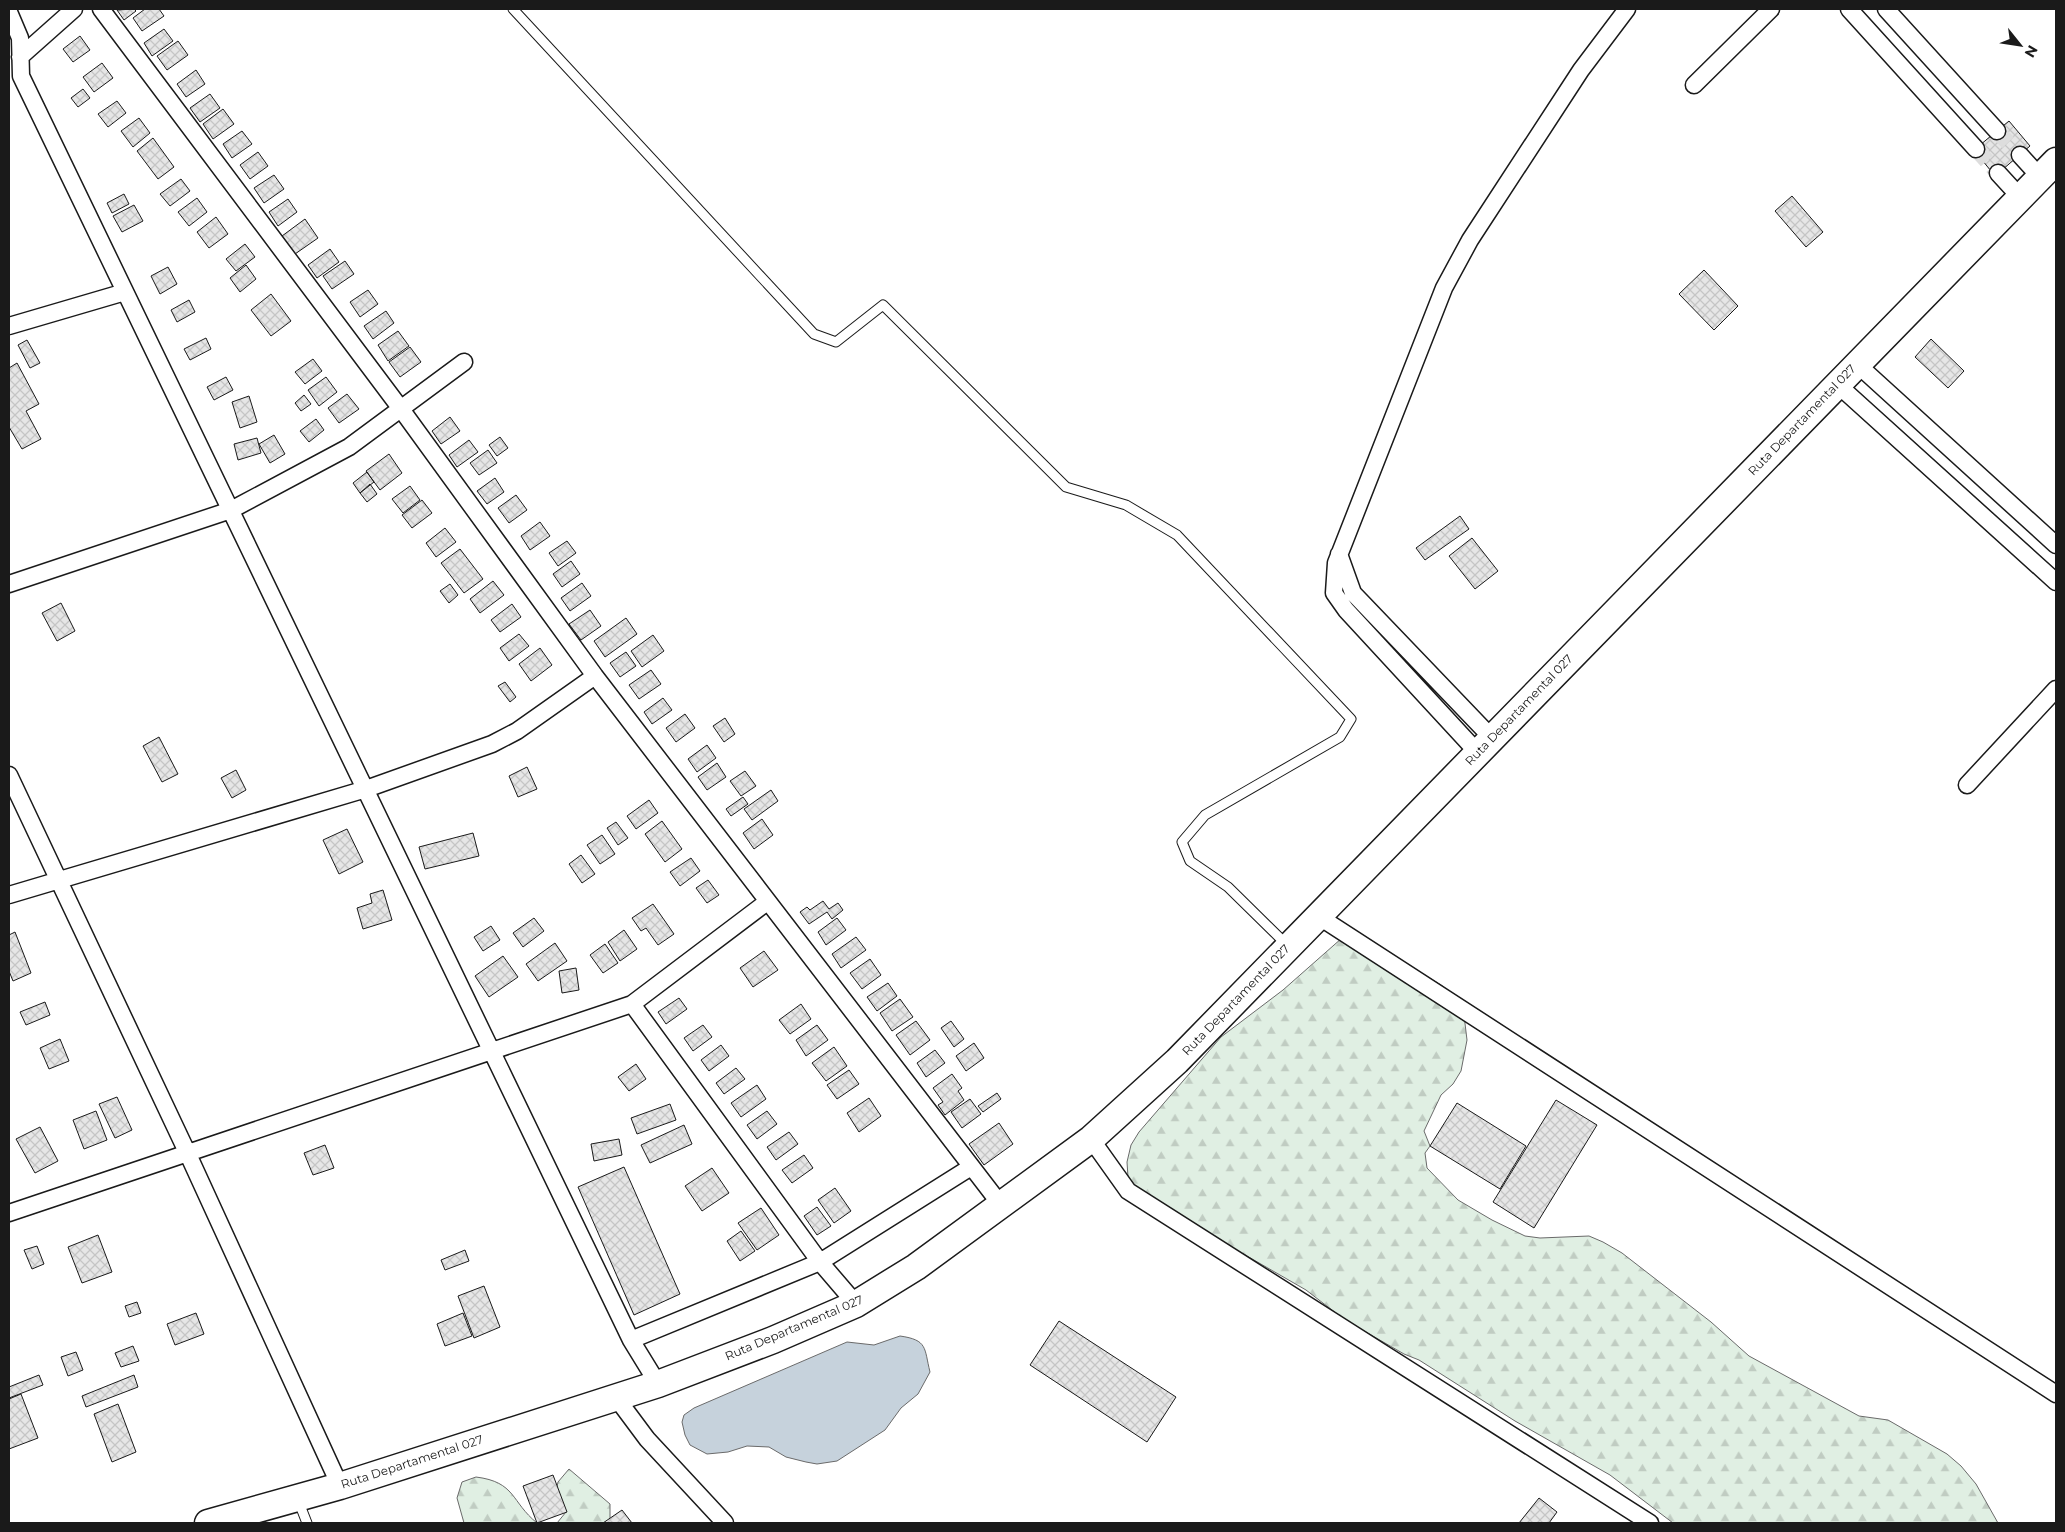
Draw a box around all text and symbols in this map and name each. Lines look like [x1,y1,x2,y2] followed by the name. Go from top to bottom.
[1995,20,2045,70] north arrow
[2021,42,2042,61] text: N
[1745,361,1859,478] street label: Ruta Departamental 027
[1462,651,1576,768] street label: Ruta Departamental 027
[1179,941,1293,1058] street label: Ruta Departamental 027
[722,1292,865,1363] street label: Ruta Departamental 027
[339,1431,485,1492] street label: Ruta Departamental 027

